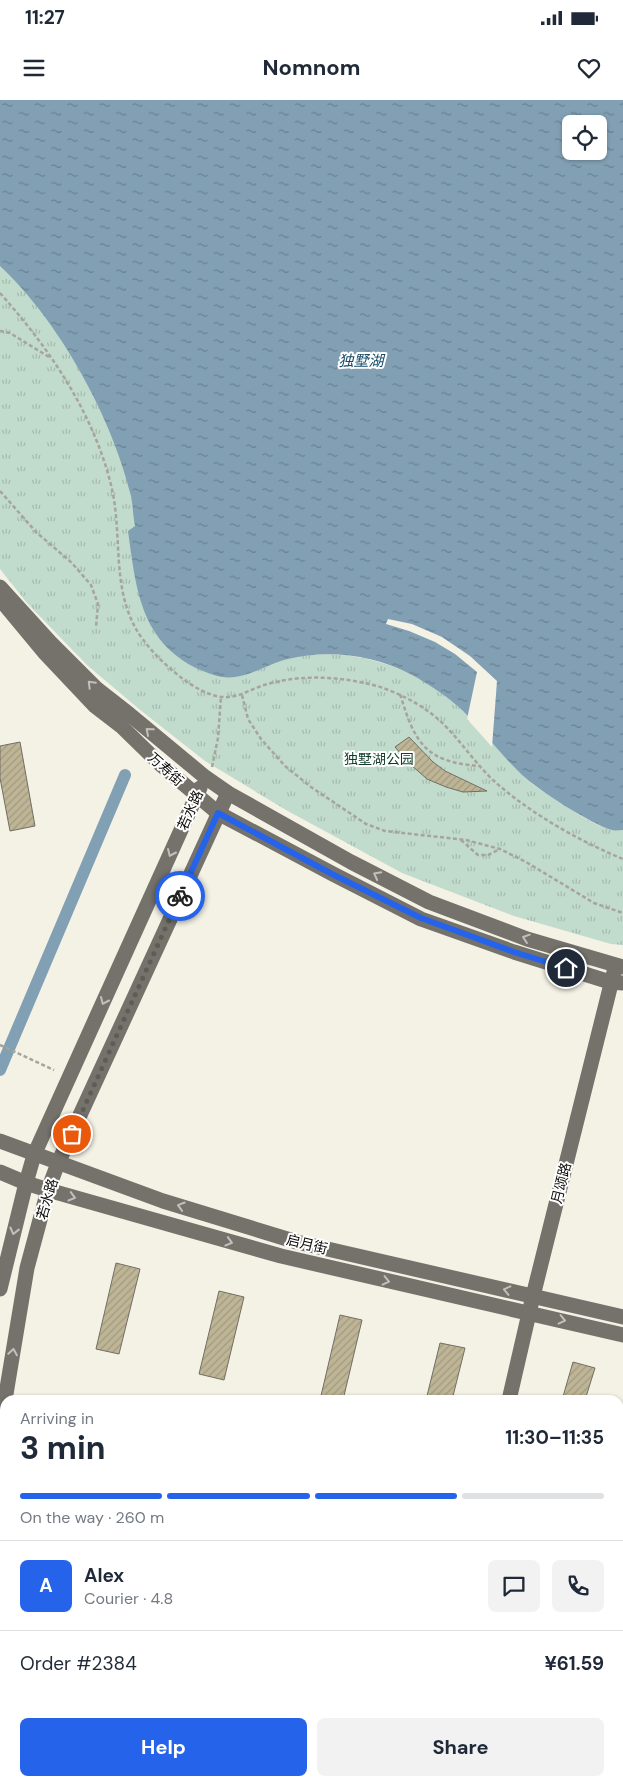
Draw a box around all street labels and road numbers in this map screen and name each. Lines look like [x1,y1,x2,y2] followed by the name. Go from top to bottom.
[144,748,188,790] street label: 万寿街
[173,787,207,833] street label: 若水路
[547,1160,575,1206] street label: 月颂路
[32,1176,62,1222] street label: 若水路
[284,1230,330,1258] street label: 启月街

